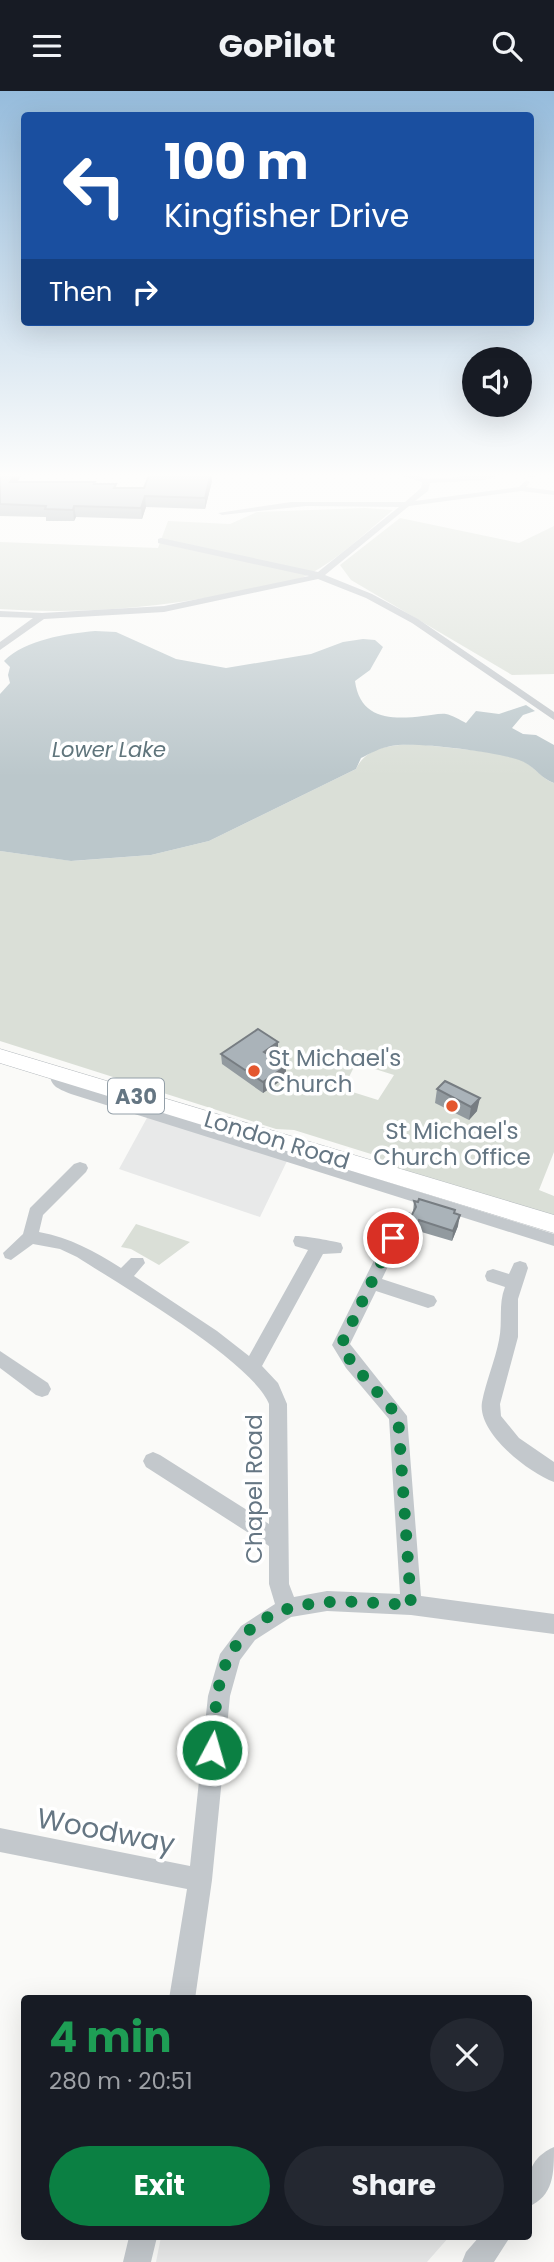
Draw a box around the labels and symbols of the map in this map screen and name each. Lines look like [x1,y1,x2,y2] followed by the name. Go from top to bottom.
[52,735,166,764] water label: Lower Lake
[268,1042,401,1100] place label: St Michael's Church
[246,1063,262,1079] marker: St Michael's Church
[108,1079,164,1114] road number: A30
[444,1098,460,1114] marker: St Michael's Church Office
[200,1103,354,1177] street label: London Road
[373,1115,531,1173] place label: St Michael's Church Office
[363,1208,423,1268] pin
[238,1414,270,1564] street label: Chapel Road
[175,1713,249,1787] position arrow
[34,1799,179,1864] street label: Woodway

